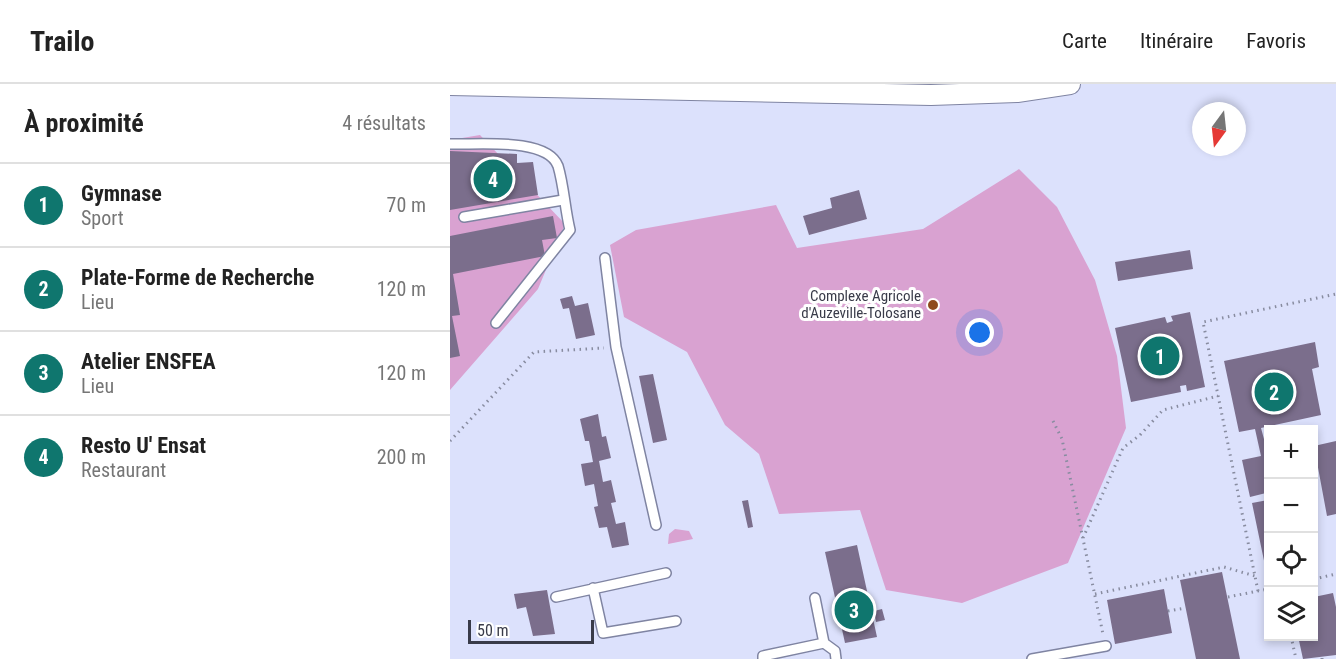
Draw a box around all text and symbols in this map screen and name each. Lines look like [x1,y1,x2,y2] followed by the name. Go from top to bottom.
[30,25,94,58] text: Trailo
[1062,29,1107,53] text: Carte
[1140,29,1213,53] text: Itinéraire
[1246,29,1306,53] text: Favoris
[1192,102,1246,156] north arrow
[24,108,144,138] text: À proximité
[342,111,426,135] text: 4 résultats
[474,156,513,202] pin: 4
[81,181,162,206] text: Gymnase
[38,193,49,217] text: 1
[387,193,426,217] text: 70 m
[81,206,124,230] text: Sport
[81,265,314,290] text: Plate-Forme de Recherche
[38,277,49,301] text: 2
[377,277,426,301] text: 120 m
[801,287,921,322] place label: Complexe Agricole d'Auzeville-Tolosane
[81,290,114,314] text: Lieu
[926,298,940,312] marker: Complexe Agricole d'Auzeville-Tolosane
[965,318,994,347] your location
[1140,334,1180,378] pin: 1
[81,349,216,374] text: Atelier ENSFEA
[38,361,49,385] text: 3
[377,361,426,385] text: 120 m
[1254,370,1294,414] pin: 2
[81,374,114,398] text: Lieu
[1264,425,1318,641] map controls
[1264,425,1318,479] button: +
[81,433,206,458] text: Resto U' Ensat
[38,445,49,469] text: 4
[377,445,426,469] text: 200 m
[81,458,166,482] text: Restaurant
[1264,479,1318,533] button: −
[1264,533,1318,587] button: locate
[1264,587,1318,641] button: layers
[834,588,874,632] pin: 3
[468,617,594,644] scale bar
[477,621,509,640] text: 50 m

